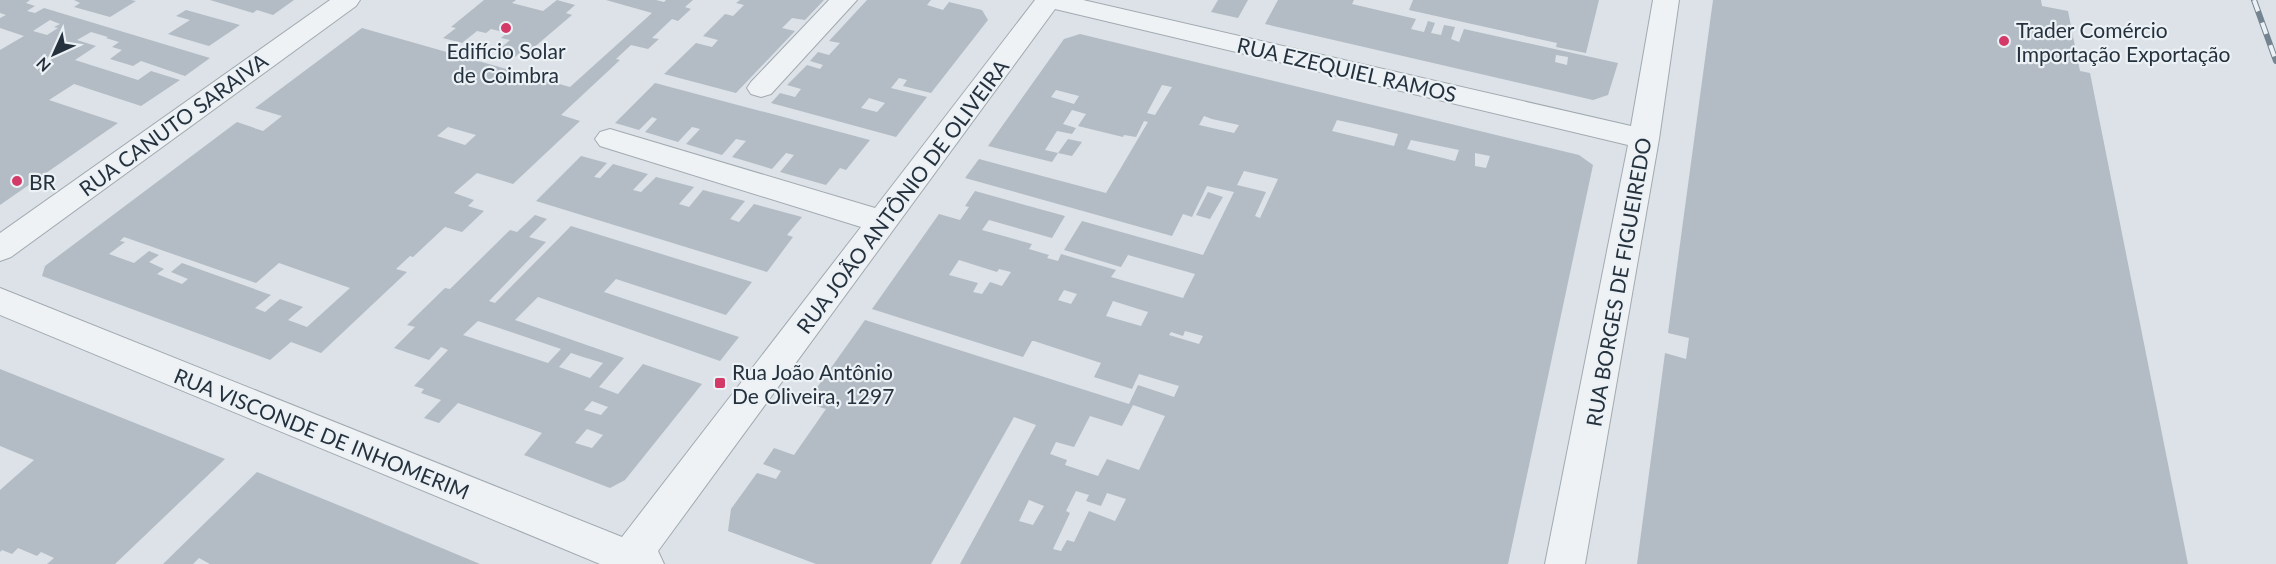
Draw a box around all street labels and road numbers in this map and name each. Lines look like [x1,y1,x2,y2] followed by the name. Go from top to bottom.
[1235,32,1459,106] street label: RUA EZEQUIEL RAMOS
[74,47,273,201] street label: RUA CANUTO SARAIVA
[791,53,1014,338] street label: RUA JOÃO ANTÔNIO DE OLIVEIRA
[1580,136,1656,428] street label: RUA BORGES DE FIGUEIREDO
[171,362,473,504] street label: RUA VISCONDE DE INHOMERIM

